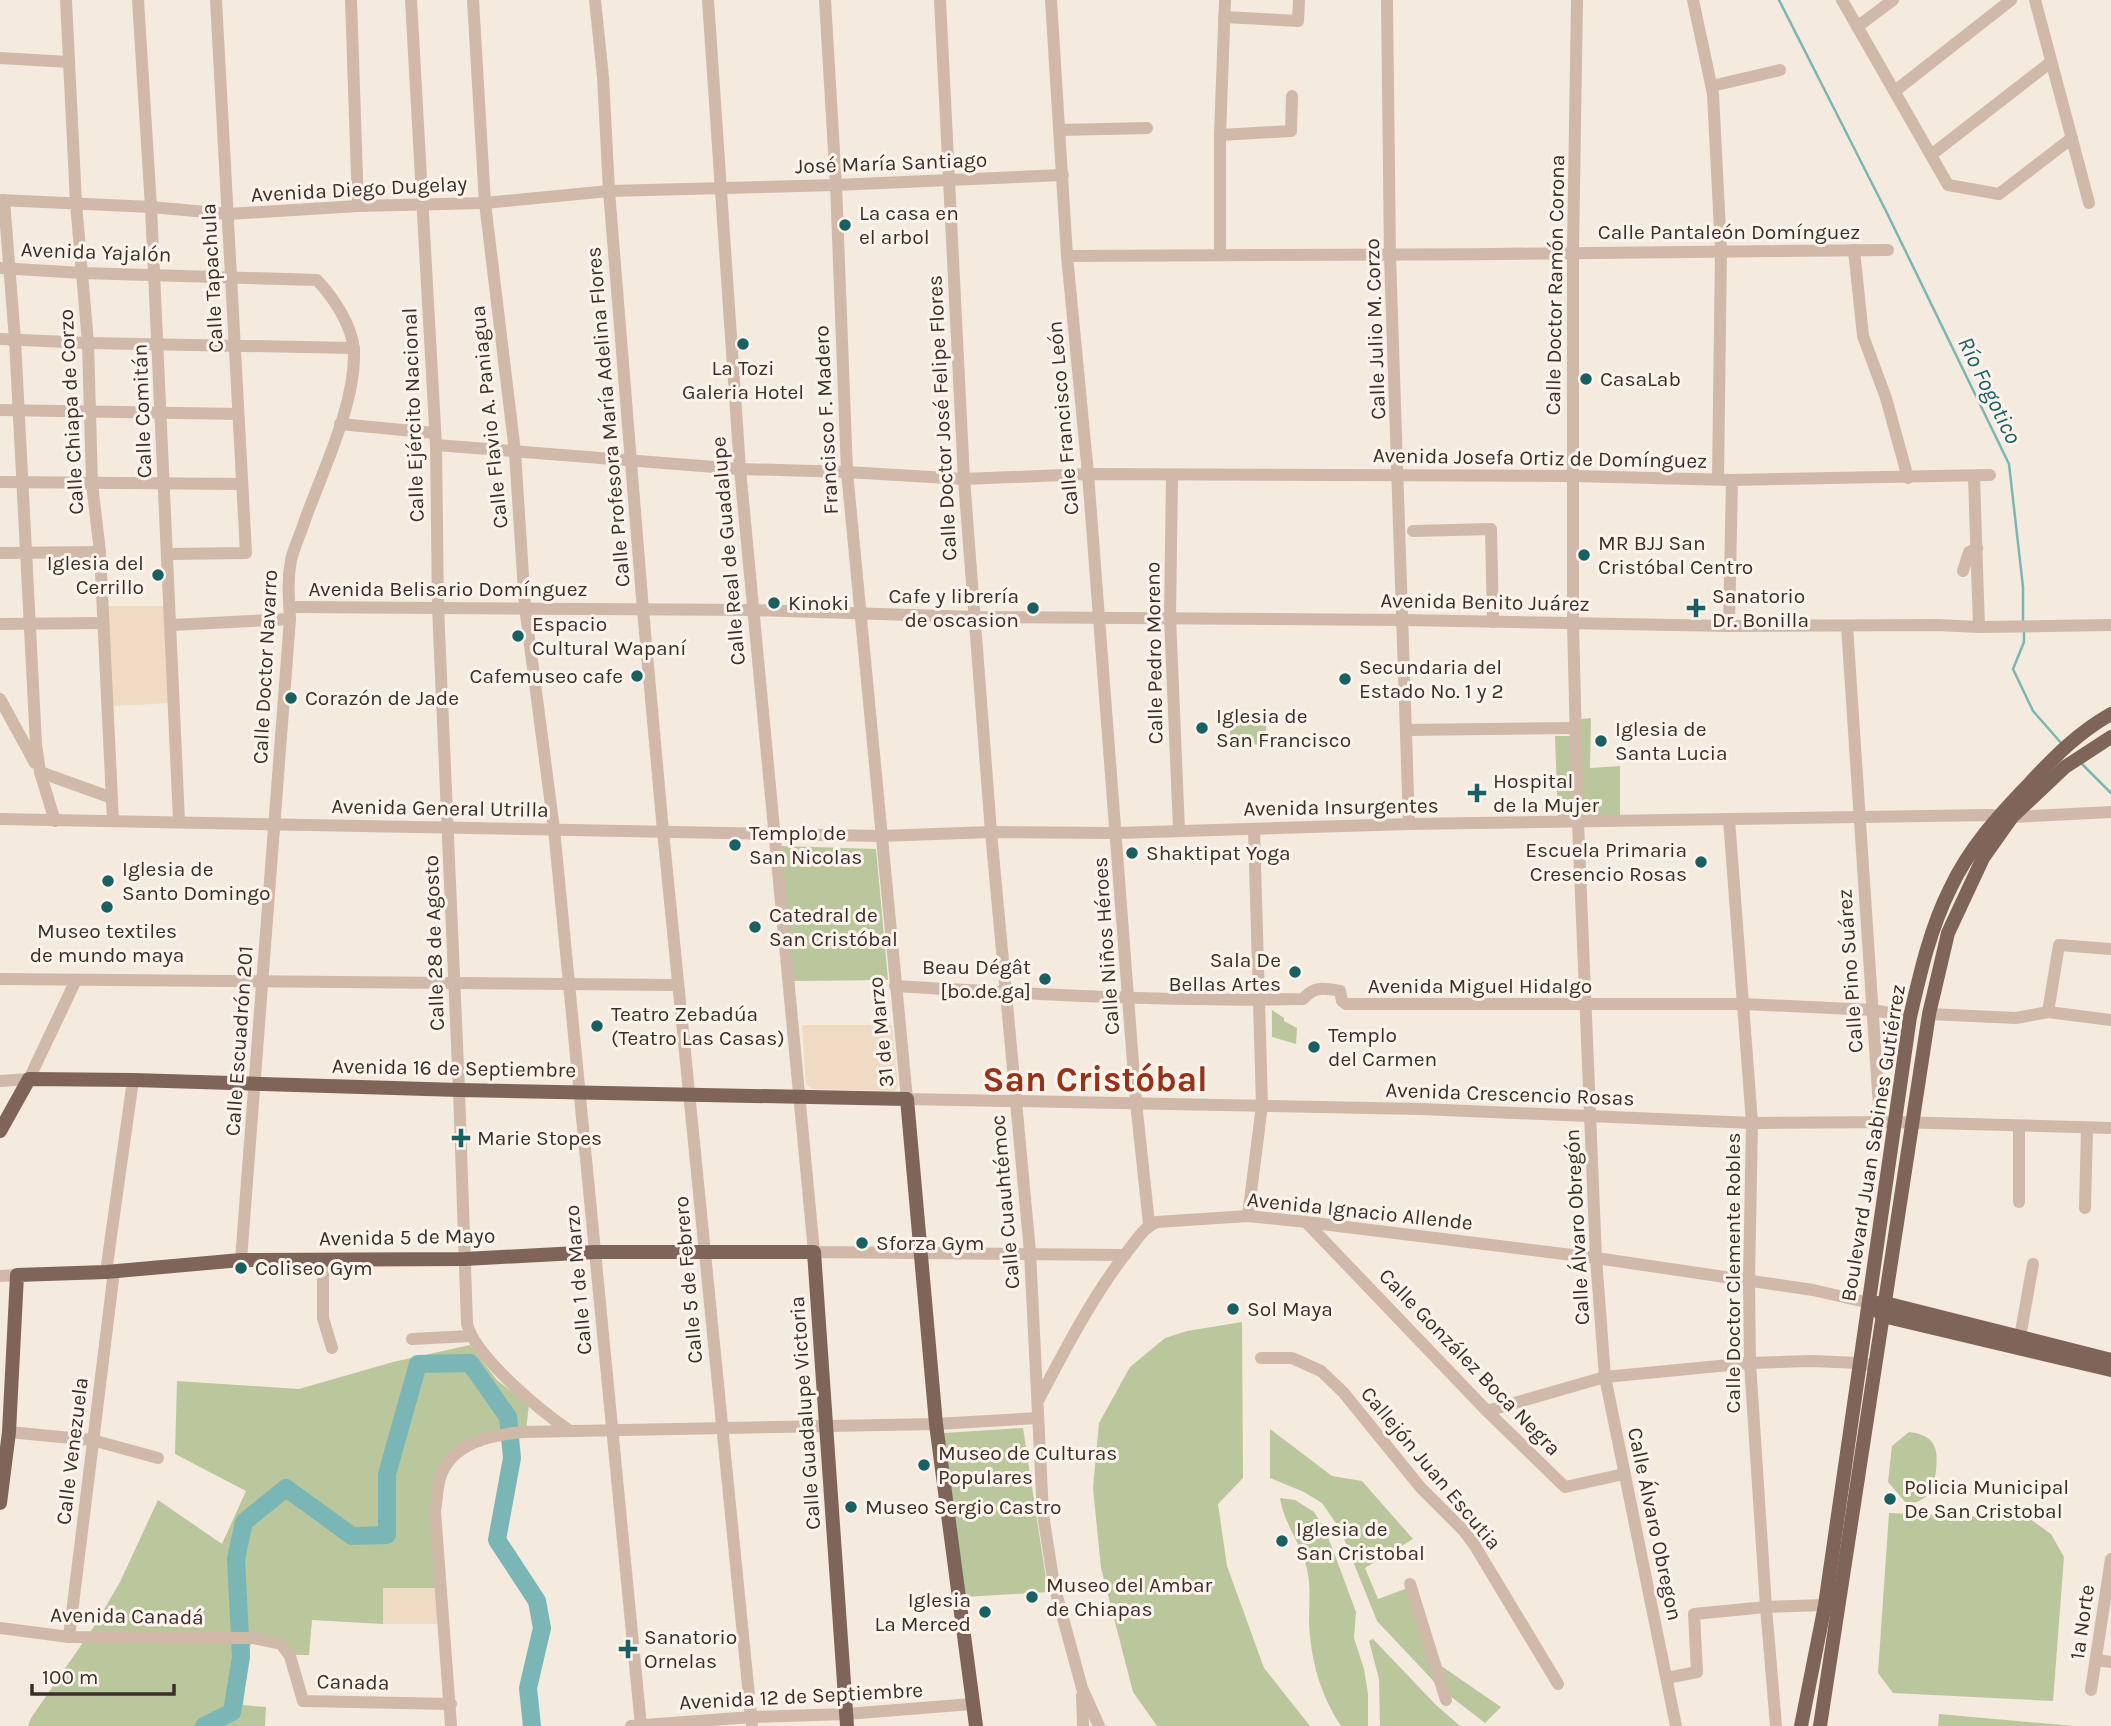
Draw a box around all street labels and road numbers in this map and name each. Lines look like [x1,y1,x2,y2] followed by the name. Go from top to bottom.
[794,148,988,178] street label: José María Santiago
[1541,154,1569,416] street label: Calle Doctor Ramón Corona
[250,171,468,207] street label: Avenida Diego Dugelay
[196,203,228,353] street label: Calle Tapachula
[1598,220,1860,244] street label: Calle Pantaleón Domínguez
[20,237,172,267] street label: Avenida Yajalón
[1360,238,1390,420] street label: Calle Julio M. Corzo
[581,246,635,588] street label: Calle Profesora María Adelina Flores
[923,275,961,561] street label: Calle Doctor José Felipe Flores
[465,304,513,530] street label: Calle Flavio A. Paniagua
[397,307,429,523] street label: Calle Ejército Nacional
[54,309,88,515] street label: Calle Chiapa de Corzo
[1043,320,1083,516] street label: Calle Francisco León
[809,325,843,515] street label: Francisco F. Madero
[128,343,156,479] street label: Calle Comitán
[706,436,750,666] street label: Calle Real de Guadalupe
[1373,443,1707,473] street label: Avenida Josefa Ortiz de Domínguez
[1140,561,1168,745] street label: Calle Pedro Moreno
[248,569,282,765] street label: Calle Doctor Navarro
[309,577,587,601] street label: Avenida Belisario Domínguez
[1380,588,1590,616] street label: Avenida Benito Juárez
[1243,793,1439,821] street label: Avenida Insurgentes
[331,794,549,822] street label: Avenida General Utrilla
[419,855,449,1031] street label: Calle 28 de Agosto
[1088,856,1124,1036] street label: Calle Niños Héroes
[1832,888,1868,1054] street label: Calle Pino Suárez
[220,945,258,1137] street label: Calle Escuadrón 201
[1368,974,1592,998] street label: Avenida Miguel Hidalgo
[863,976,899,1088] street label: 31 de Marzo
[1836,983,1910,1303] street label: Boulevard Juan Sabines Gutiérrez
[332,1054,576,1082] street label: Avenida 16 de Septiembre
[1385,1078,1635,1110] street label: Avenida Crescencio Rosas
[985,1114,1025,1290] street label: Calle Cuauhtémoc
[1560,1128,1594,1326] street label: Calle Álvaro Obregón
[1721,1133,1745,1413] street label: Calle Doctor Clemente Robles
[1246,1187,1474,1235] street label: Avenida Ignacio Allende
[669,1195,707,1365] street label: Calle 5 de Febrero
[559,1204,597,1356] street label: Calle 1 de Marzo
[319,1223,495,1251] street label: Avenida 5 de Mayo
[1374,1263,1566,1461] street label: Calle González Boca Negra
[785,1295,825,1531] street label: Calle Guadalupe Victoria
[51,1376,93,1526] street label: Calle Venezuela
[1356,1382,1506,1554] street label: Callejón Juan Escutia
[1623,1425,1687,1623] street label: Calle Álvaro Obregon
[2065,1583,2099,1661] street label: 1a Norte
[50,1603,204,1629] street label: Avenida Canadá
[316,1669,390,1695] street label: Canada
[678,1678,924,1714] street label: Avenida 12 de Septiembre

